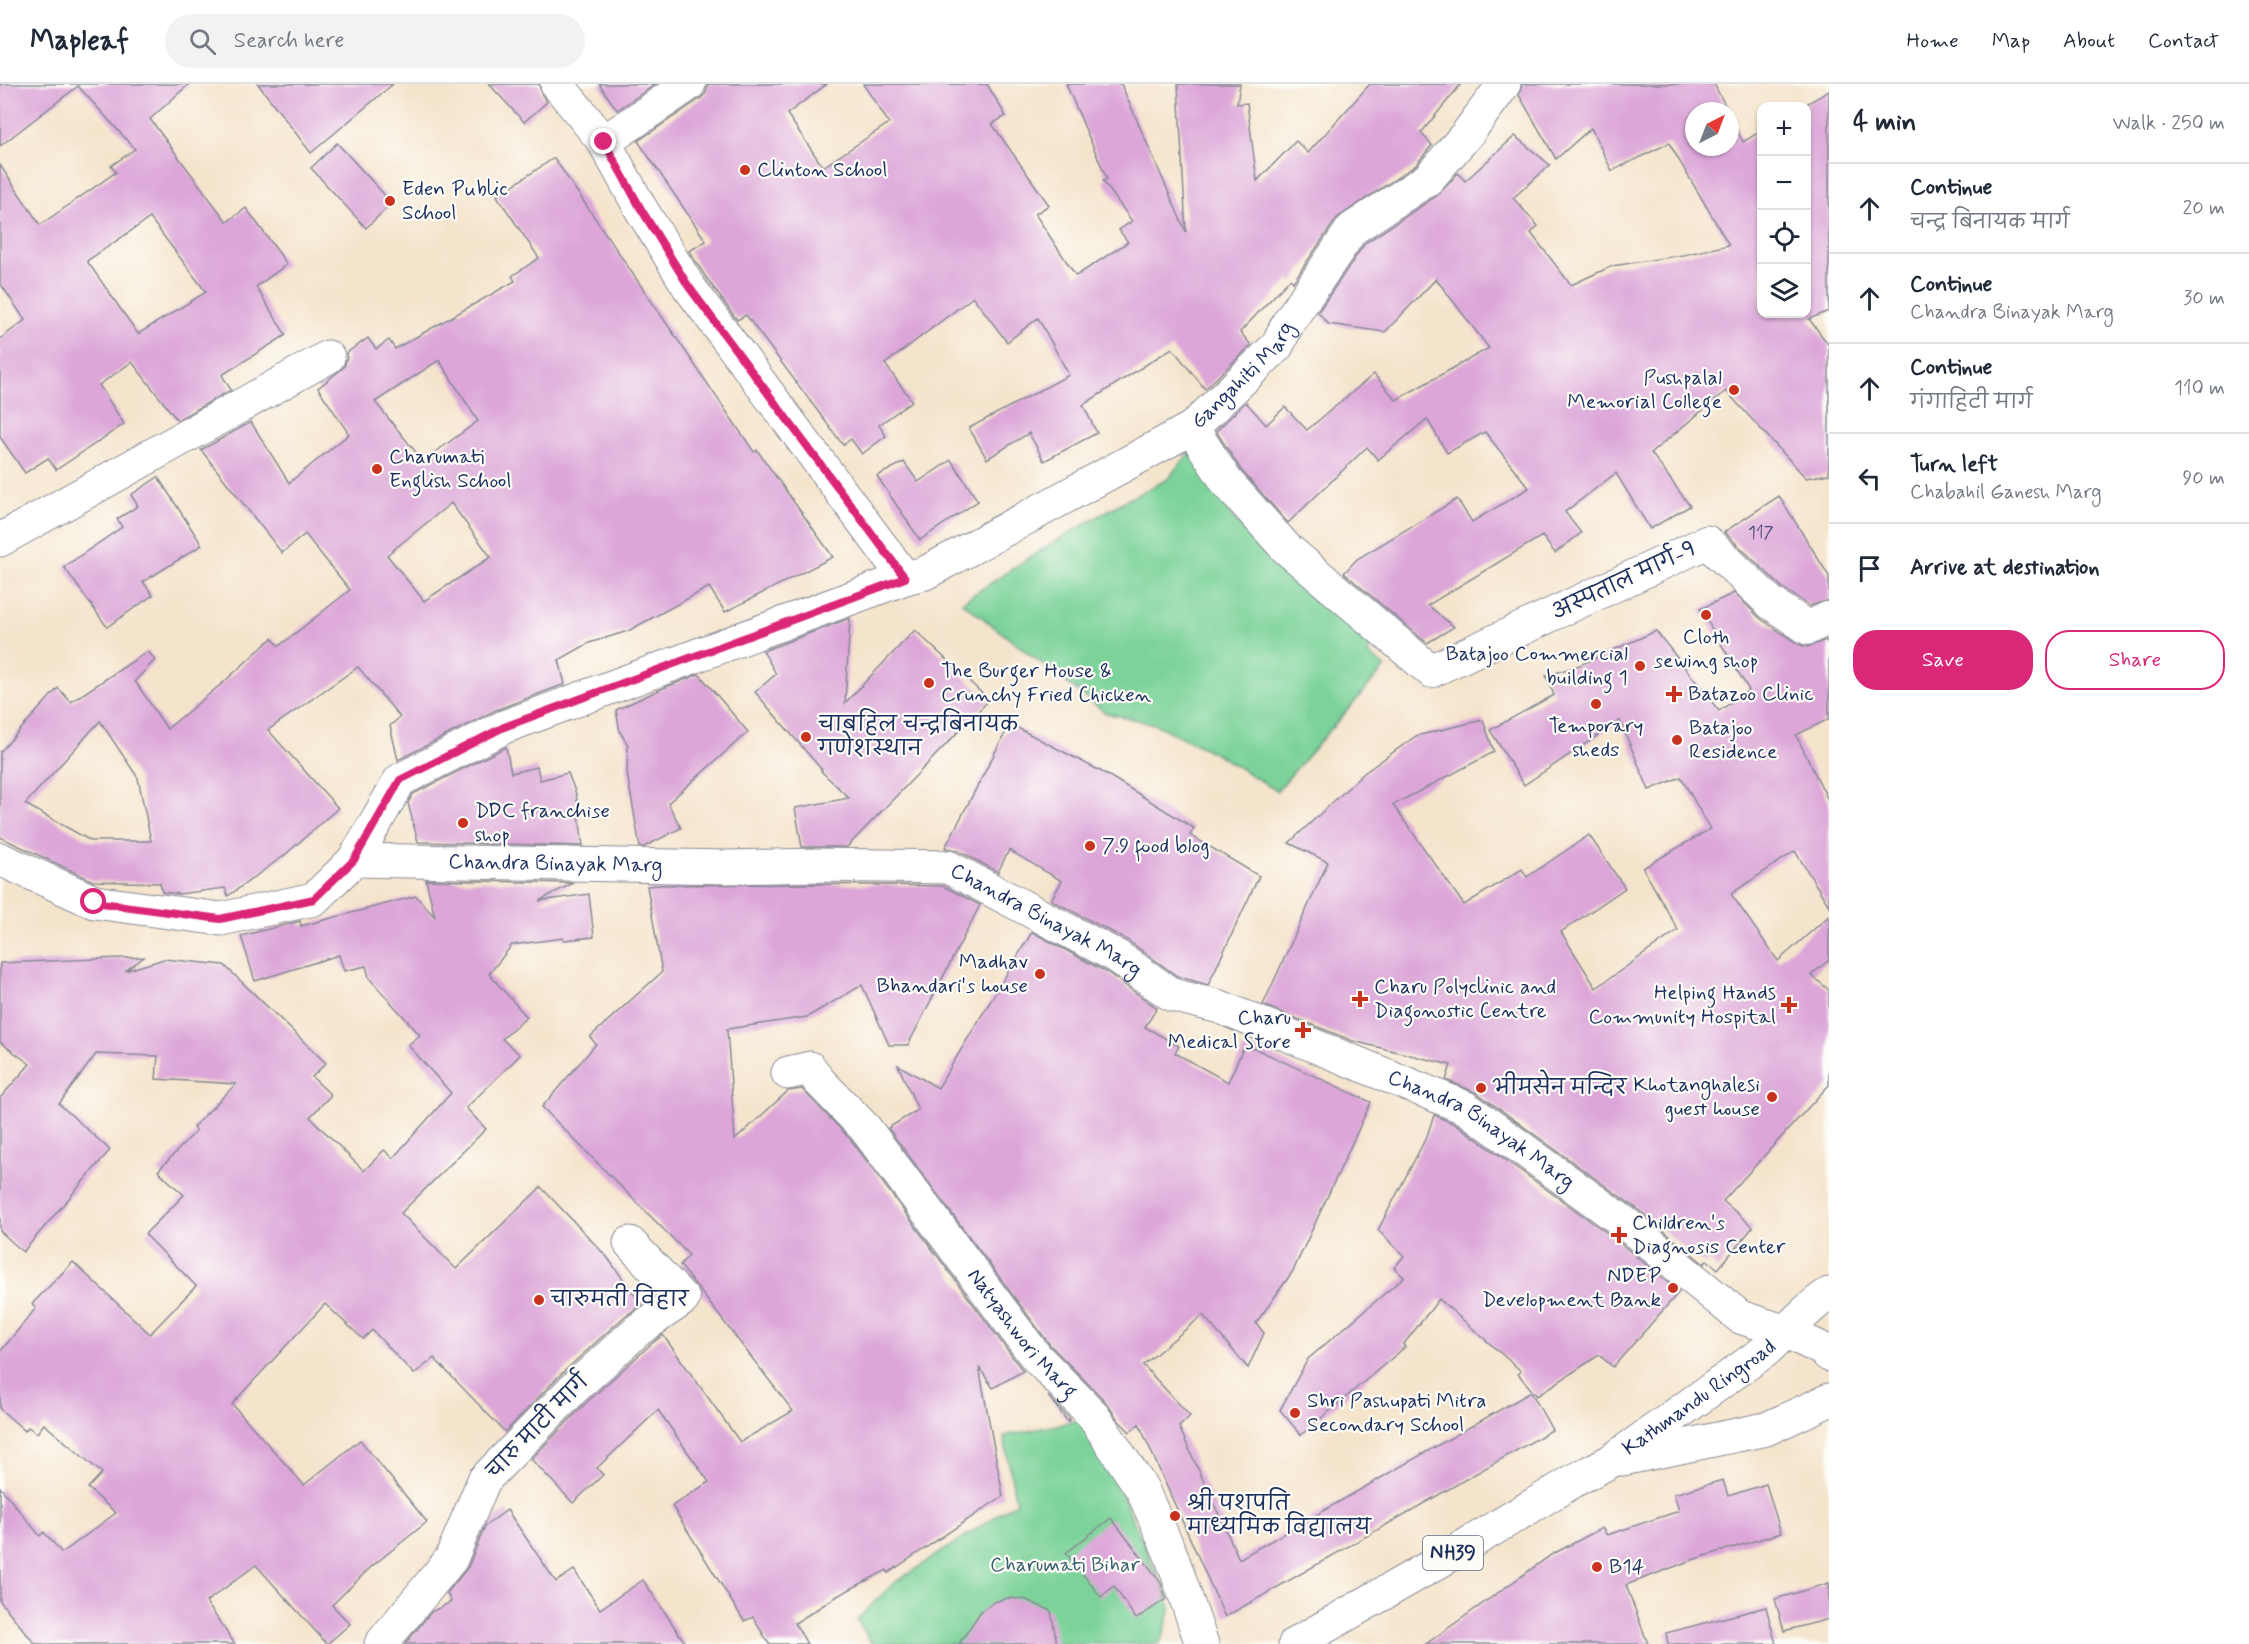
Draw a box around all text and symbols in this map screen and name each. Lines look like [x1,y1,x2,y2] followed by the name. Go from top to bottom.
[165,14,585,68] search box
[30,23,129,60] text: Mapleaf
[186,25,219,58] icon: search
[234,27,344,55] text: Search here
[1907,27,1959,55] text: Home
[1992,27,2030,55] text: Map
[2063,27,2115,55] text: About
[2148,27,2219,55] text: Contact
[1685,102,1739,156] north arrow
[1757,102,1811,318] map controls
[1757,102,1811,156] button: +
[1853,106,1916,140] text: 4 min
[2113,110,2225,137] text: Walk · 250 m
[590,128,616,154] route end
[757,156,888,184] place label: Clinton School
[1757,156,1811,210] button: −
[738,163,752,177] marker: Clinton School
[1910,174,1992,202] text: Continue
[402,175,508,227] place label: Eden Public School
[1853,192,1886,225] icon: ahead
[383,194,397,208] marker: Eden Public School
[2182,195,2225,222] text: 20 m
[1910,209,2070,236] text: चन्द्र बिनायक मार्ग
[1757,210,1811,264] button: locate
[1757,264,1811,318] button: layers
[1910,271,1992,299] text: Continue
[1853,282,1886,315] icon: ahead
[2183,285,2225,312] text: 30 m
[1910,299,2114,326] text: Chandra Binayak Marg
[1185,317,1301,435] street label: Gangahiti Marg
[1910,354,1992,382] text: Continue
[1567,364,1722,418] place label: Pushpalal Memorial College
[1853,372,1886,405] icon: ahead
[2174,375,2225,402] text: 110 m
[1727,383,1741,397] marker: Pushpalal Memorial College
[1910,389,2032,416] text: गंगाहिटी मार्ग
[389,443,512,497] place label: Charumati English School
[1910,451,1998,479] text: Turn left
[370,462,384,476] marker: Charumati English School
[1853,462,1886,495] icon: left
[2182,465,2225,492] text: 90 m
[1910,479,2102,506] text: Chabahil Ganesh Marg
[1748,521,1774,545] house number: 117
[1546,533,1701,627] street label: अस्पताल मार्ग-१
[1853,552,1886,585] icon: arrive
[1910,554,2100,582] text: Arrive at destination
[1699,608,1713,622] marker: Cloth sewing shop
[1654,623,1758,675] place label: Cloth sewing shop
[1853,630,2033,690] button: Save
[2045,630,2225,690] button: Share
[1445,640,1628,694] place label: Batajoo Commercial building 1
[941,657,1152,709] place label: The Burger House & Crunchy Fried Chicken
[1633,659,1647,673] marker: Batajoo Commercial building 1
[922,676,936,690] marker: The Burger House & Crunchy Fried Chicken
[1688,680,1814,708] place label: Batazoo Clinic
[1665,685,1683,703] marker: Batazoo Clinic
[1589,697,1603,711] marker: Temporary sheds
[817,708,1019,763] place label: चाबहिल चन्द्रबिनायक गणेशस्थान
[1549,712,1643,764] place label: Temporary sheds
[1689,714,1777,766] place label: Batajoo Residence
[799,730,813,744] marker: चाबहिल चन्द्रबिनायक गणेशस्थान
[1670,733,1684,747] marker: Batajoo Residence
[475,797,610,849] place label: DDC franchise shop
[456,816,470,830] marker: DDC franchise shop
[1102,832,1210,862] place label: 7.9 food blog
[1083,839,1097,853] marker: 7.9 food blog
[448,848,663,881] street label: Chandra Binayak Marg
[945,857,1147,984] street label: Chandra Binayak Marg
[80,888,106,914] route start
[877,948,1028,1000] place label: Madhav Bhandari's house
[1033,967,1047,981] marker: Madhav Bhandari's house
[1374,973,1556,1027] place label: Charu Polyclinic and Diagonostic Centre
[1588,979,1776,1031] place label: Helping Hands Community Hospital
[1351,990,1369,1008] marker: Charu Polyclinic and Diagonostic Centre
[1780,996,1798,1014] marker: Helping Hands Community Hospital
[1168,1004,1291,1056] place label: Charu Medical Store
[1296,1023,1310,1037] marker: Charu Medical Store
[1383,1063,1580,1197] street label: Chandra Binayak Marg
[1492,1069,1628,1102] place label: भीमसेन मन्दिर
[1633,1071,1760,1123] place label: Khotanghalesi guest house
[1474,1081,1488,1095] marker: भीमसेन मन्दिर
[1765,1090,1779,1104] marker: Khotanghalesi guest house
[1632,1209,1786,1263] place label: Children's Diagnosis Center
[1610,1226,1628,1244] marker: Children's Diagnosis Center
[1482,1262,1661,1314] place label: NDEP Development Bank
[961,1263,1083,1406] street label: Natyashwori Marg
[1666,1281,1680,1295] marker: NDEP Development Bank
[550,1283,690,1314] place label: चारुमती विहार
[532,1293,546,1307] marker: चारुमती विहार
[1617,1333,1782,1462] street label: Kathmandu Ringroad
[479,1365,596,1486] street label: चारु माटी मार्ग
[1307,1387,1486,1439] place label: Shri Pashupati Mitra Secondary School
[1288,1406,1302,1420] marker: Shri Pashupati Mitra Secondary School
[1186,1487,1372,1542] place label: श्री पशुपति माध्यमिक विद्यालय
[1168,1509,1182,1523] marker: श्री पशुपति माध्यमिक विद्यालय
[1423,1536,1483,1570] road number: NH39
[990,1551,1140,1579] park label: Charumati Bihar
[1609,1553,1645,1581] place label: B14
[1590,1560,1604,1574] marker: B14

